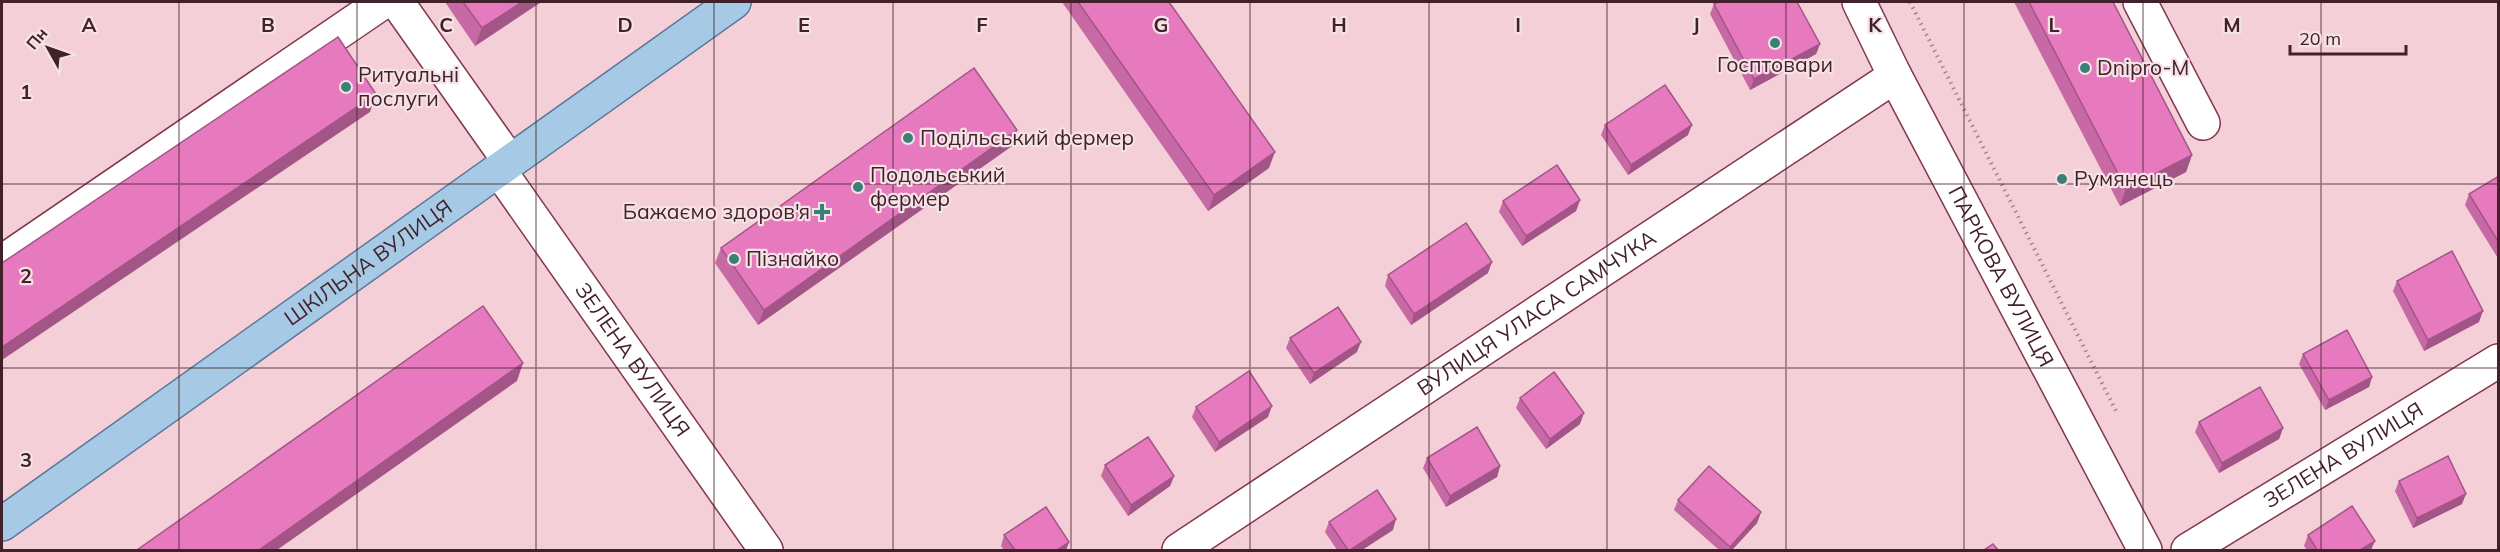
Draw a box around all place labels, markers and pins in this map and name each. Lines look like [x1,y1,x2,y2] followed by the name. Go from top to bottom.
[1768,36,1782,50] marker: Госптовари
[1717,51,1833,77] place label: Госптовари
[2097,54,2189,80] place label: Dnipro-M
[358,61,459,111] place label: Ритуальнi послуги
[2078,61,2092,75] marker: Dnipro-M
[339,80,353,94] marker: Ритуальнi послуги
[920,124,1134,150] place label: Подільський фермер
[901,131,915,145] marker: Подільський фермер
[870,161,1005,211] place label: Подольський фермер
[2074,165,2173,191] place label: Румянець
[2055,172,2069,186] marker: Румянець
[851,180,865,194] marker: Подольський фермер
[623,198,810,224] place label: Бажаємо здоров'я
[815,205,829,219] marker: Бажаємо здоров'я
[746,245,839,271] place label: Пiзнайко
[727,252,741,266] marker: Пiзнайко

